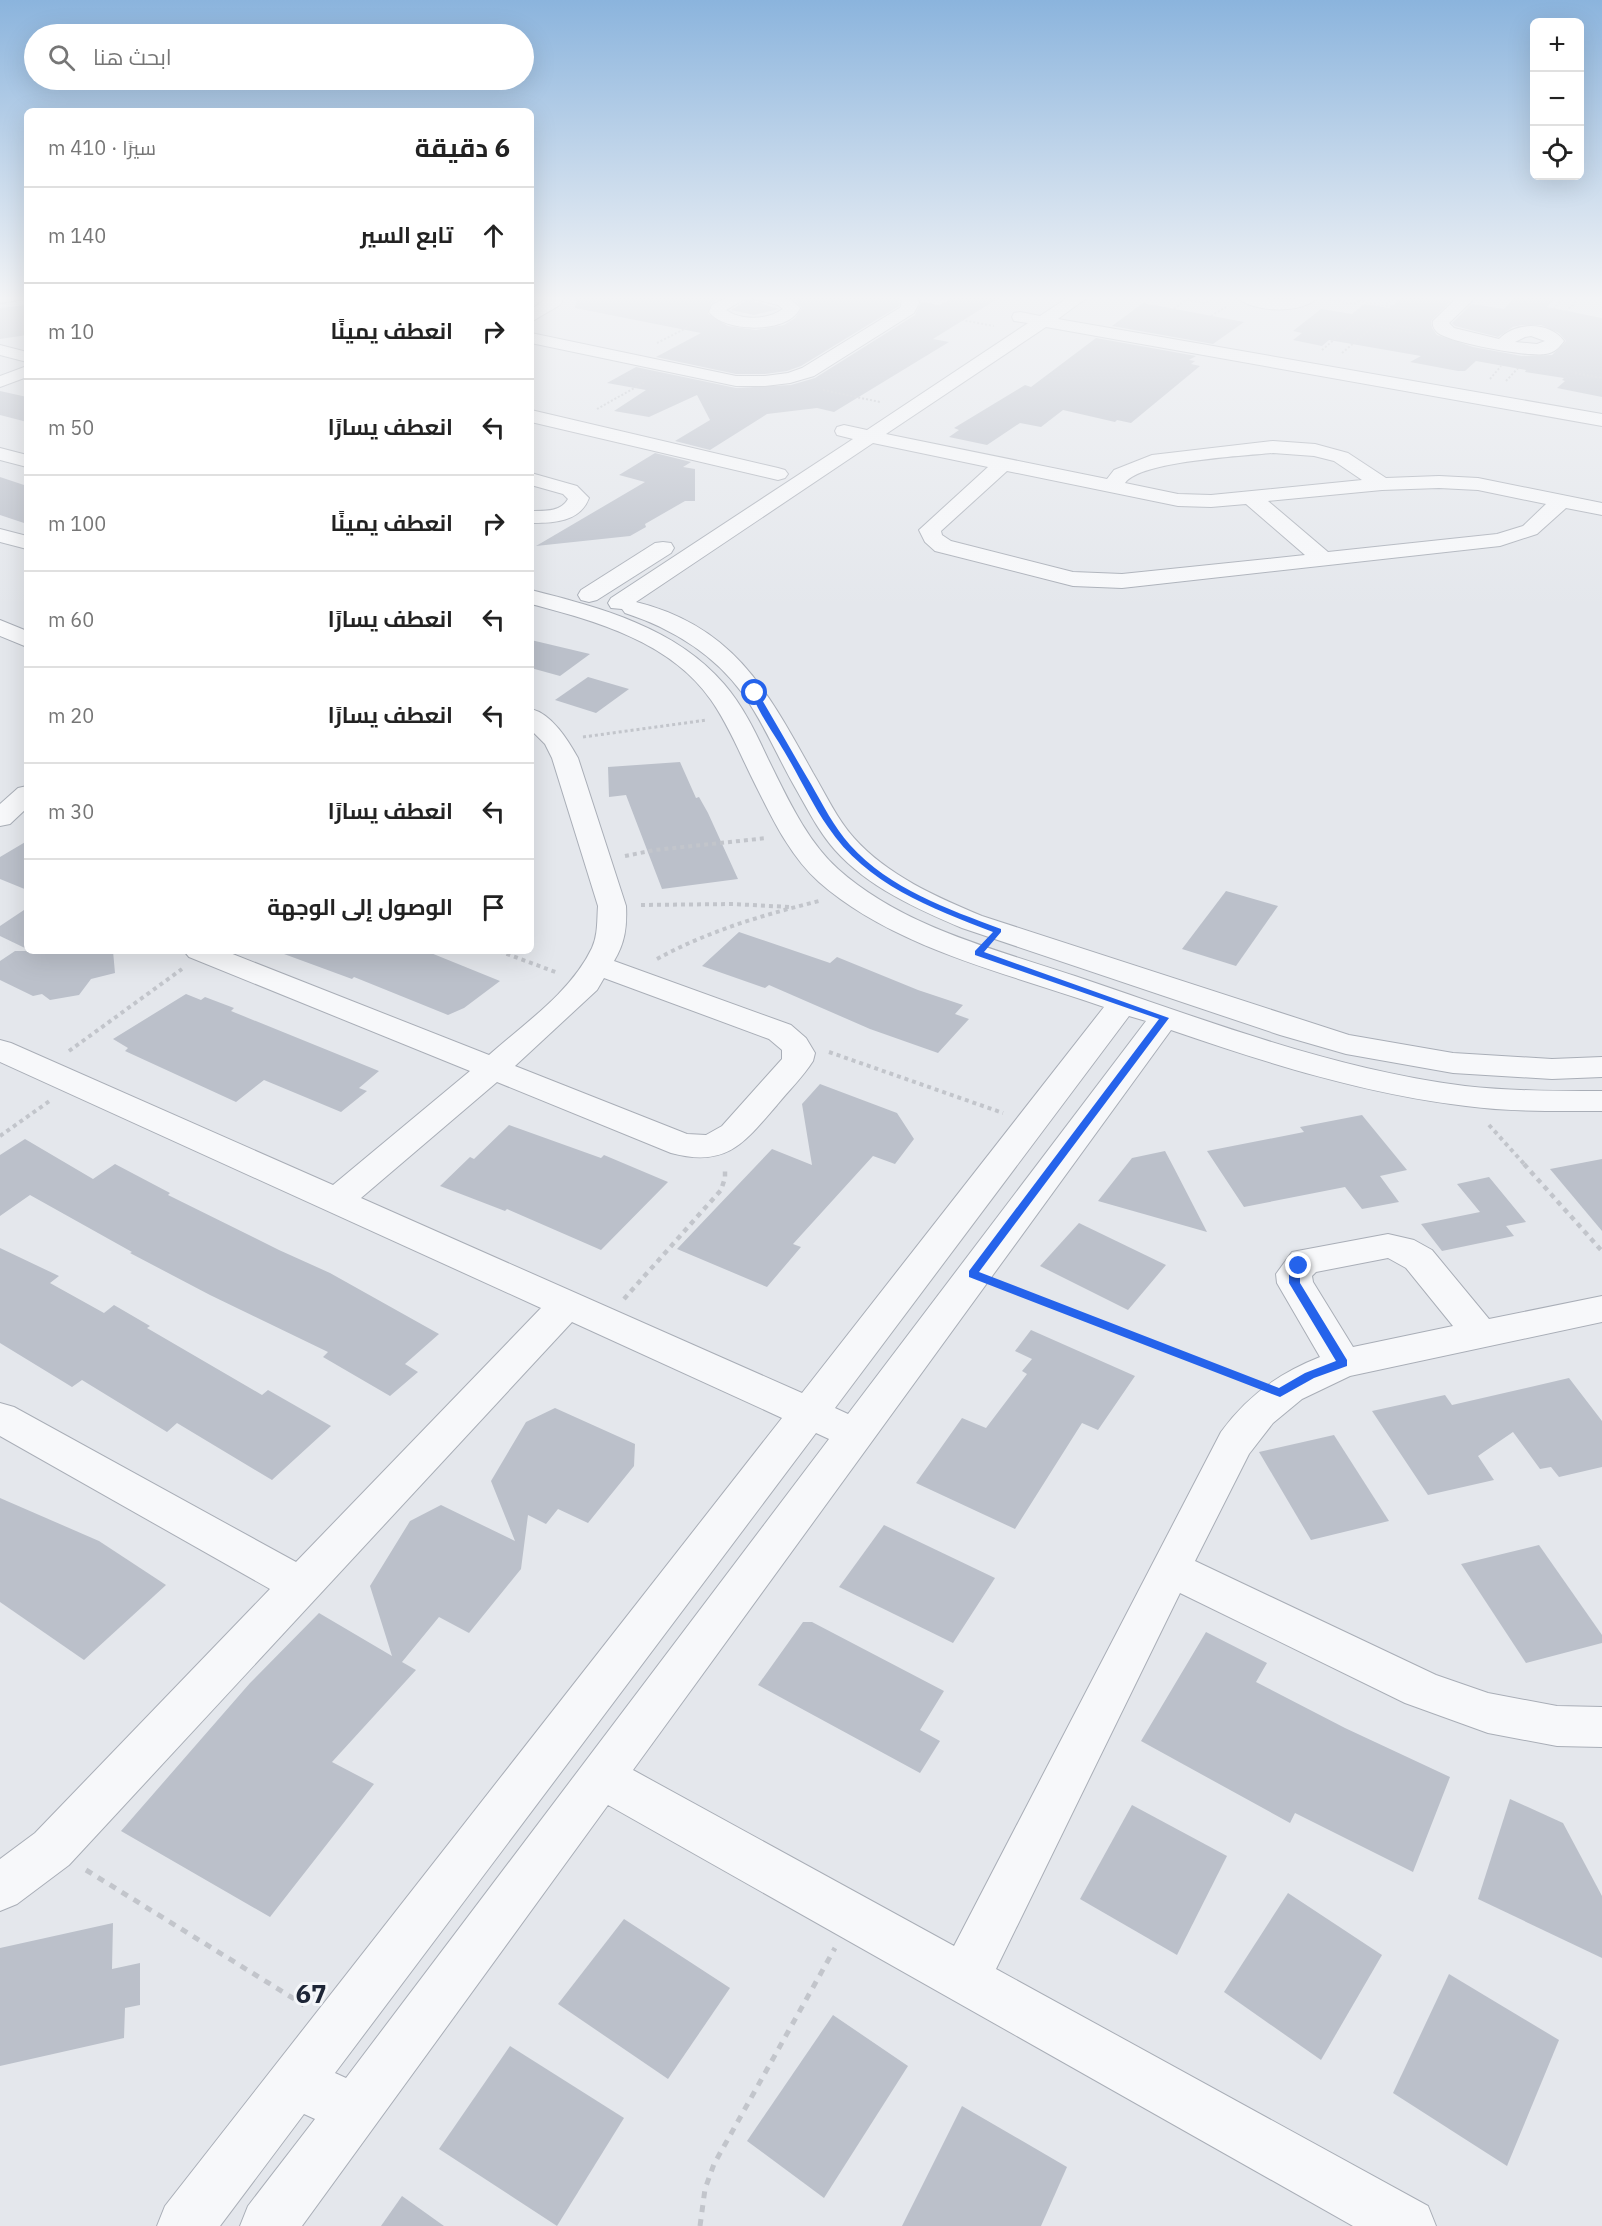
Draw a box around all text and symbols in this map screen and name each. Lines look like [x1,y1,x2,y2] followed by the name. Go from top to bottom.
[1530,18,1584,180] map controls
[1530,18,1584,72] button: +
[24,24,534,90] search box
[45,41,78,74] icon: search
[93,42,172,71] text: ابحث هنا
[1530,72,1584,126] button: −
[1530,126,1584,180] button: locate
[415,130,510,164] text: 6 دقيقة
[48,134,156,161] text: سيرًا · 410 m
[477,219,510,252] icon: ahead
[360,220,453,249] text: تابع السير
[48,222,106,249] text: 140 m
[477,315,510,348] icon: right
[331,316,453,345] text: انعطف يمينًا
[48,318,94,345] text: 10 m
[477,411,510,444] icon: left
[328,412,453,441] text: انعطف يسارًا
[48,414,94,441] text: 50 m
[477,507,510,540] icon: right
[331,508,453,537] text: انعطف يمينًا
[48,510,106,537] text: 100 m
[477,603,510,636] icon: left
[328,604,453,633] text: انعطف يسارًا
[48,606,94,633] text: 60 m
[741,679,767,705] route start
[477,699,510,732] icon: left
[328,700,453,729] text: انعطف يسارًا
[48,702,94,729] text: 20 m
[477,795,510,828] icon: left
[328,796,453,825] text: انعطف يسارًا
[48,798,94,825] text: 30 m
[477,891,510,924] icon: arrive
[267,892,453,921] text: الوصول إلى الوجهة
[1285,1252,1311,1278] route end
[295,1976,327,2010] district label: 67

